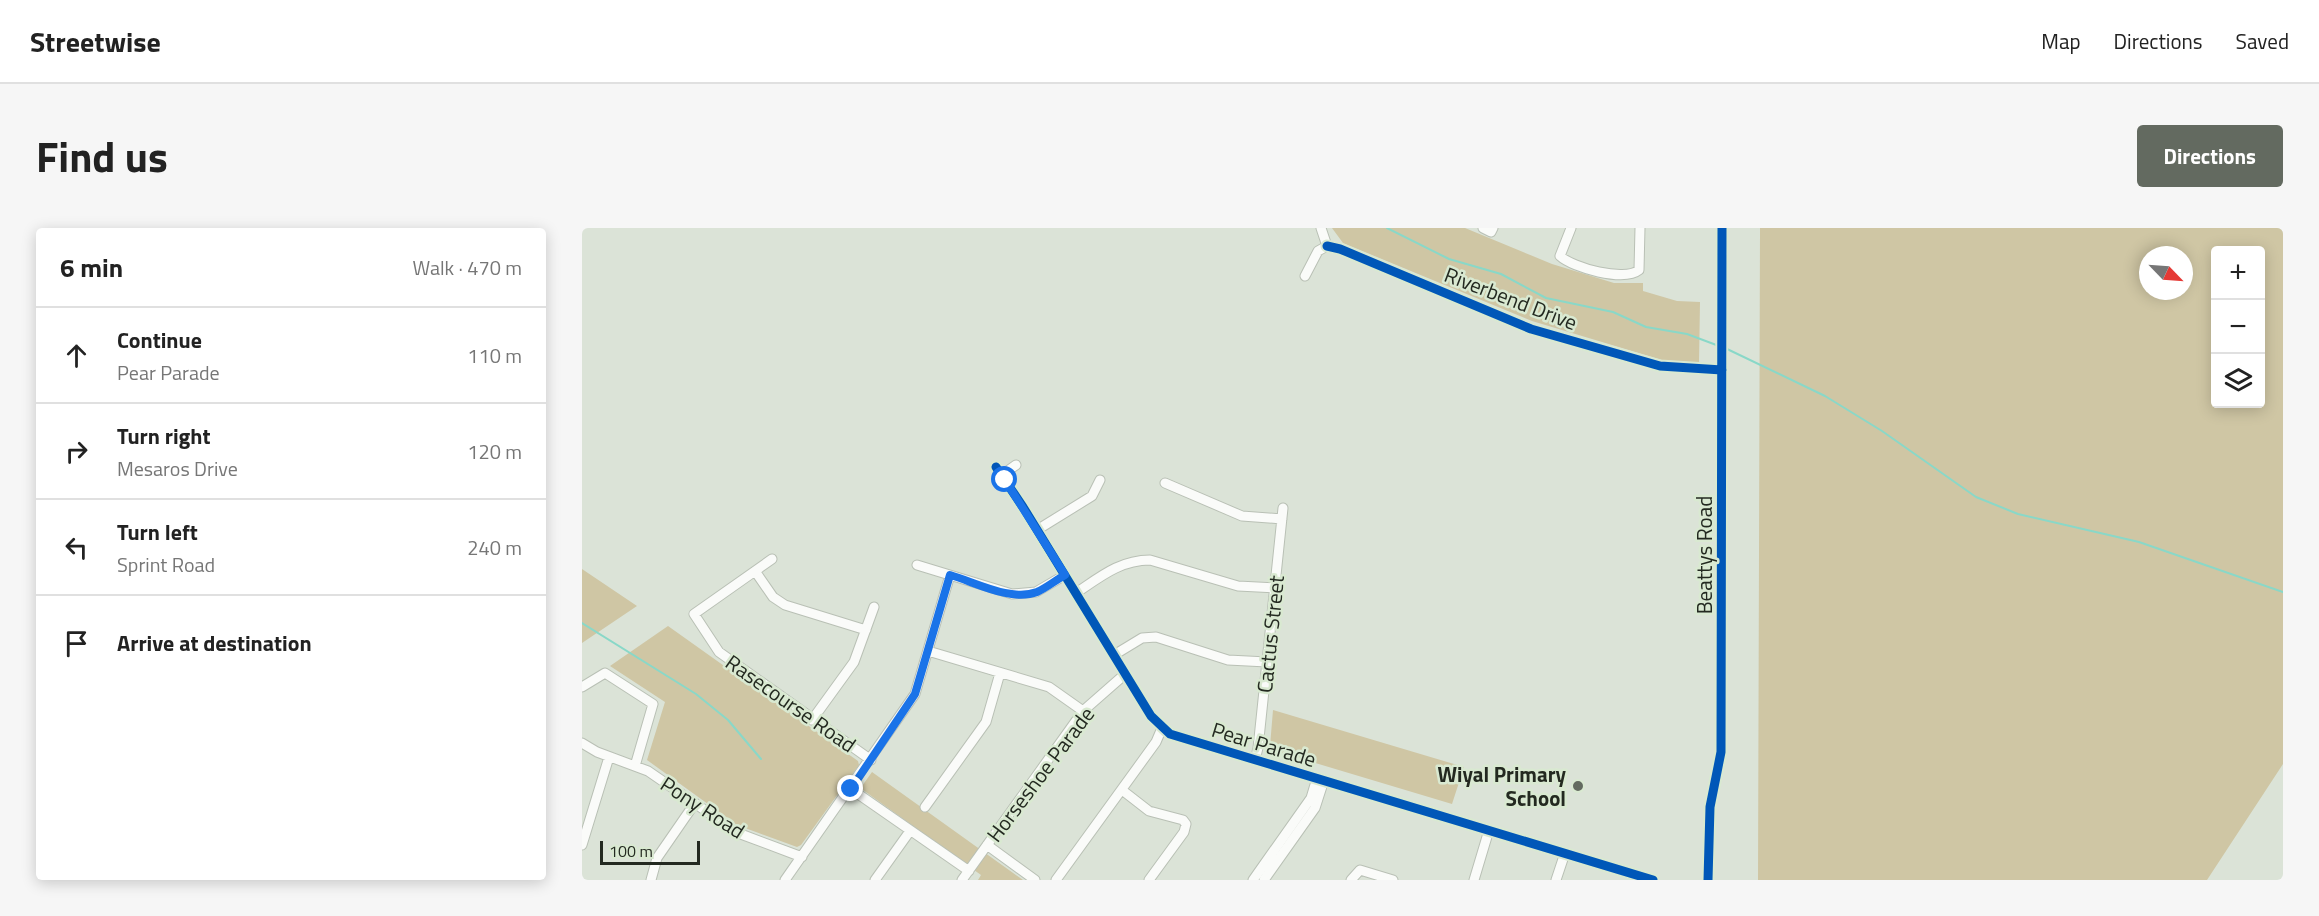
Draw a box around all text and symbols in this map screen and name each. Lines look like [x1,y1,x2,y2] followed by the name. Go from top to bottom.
[30,20,161,63] text: Streetwise
[2041,25,2081,57] text: Map
[2114,25,2203,57] text: Directions
[2236,25,2289,57] text: Saved
[36,124,168,188] text: Find us
[2137,125,2283,187] button: Directions
[2139,246,2193,300] north arrow
[2211,246,2265,408] map controls
[2211,246,2265,300] button: +
[60,248,123,287] text: 6 min
[413,252,522,283] text: Walk · 470 m
[1440,258,1582,338] street label: Riverbend Drive
[2211,300,2265,354] button: −
[117,323,202,357] text: Continue
[60,339,93,372] icon: ahead
[467,340,522,371] text: 110 m
[2211,354,2265,408] button: layers
[117,357,220,388] text: Pear Parade
[117,419,211,453] text: Turn right
[60,435,93,468] icon: right
[467,436,522,467] text: 120 m
[117,453,238,484] text: Mesaros Drive
[991,466,1017,492] route start
[1688,496,1720,614] street label: Beattys Road
[117,515,198,549] text: Turn left
[60,531,93,564] icon: left
[467,532,522,563] text: 240 m
[117,549,215,580] text: Sprint Road
[1248,573,1292,694] street label: Cactus Street
[117,626,312,660] text: Arrive at destination
[60,627,93,660] icon: arrive
[719,646,863,760] street label: Rasecourse Road
[978,699,1102,849] street label: Horseshoe Parade
[1208,713,1320,775] street label: Pear Parade
[1437,758,1566,814] place label: Wiyal Primary School
[655,768,751,846] street label: Pony Road
[837,775,863,801] route end
[1571,779,1585,793] marker: Wiyal Primary School
[600,838,700,866] scale bar
[609,839,653,863] text: 100 m

